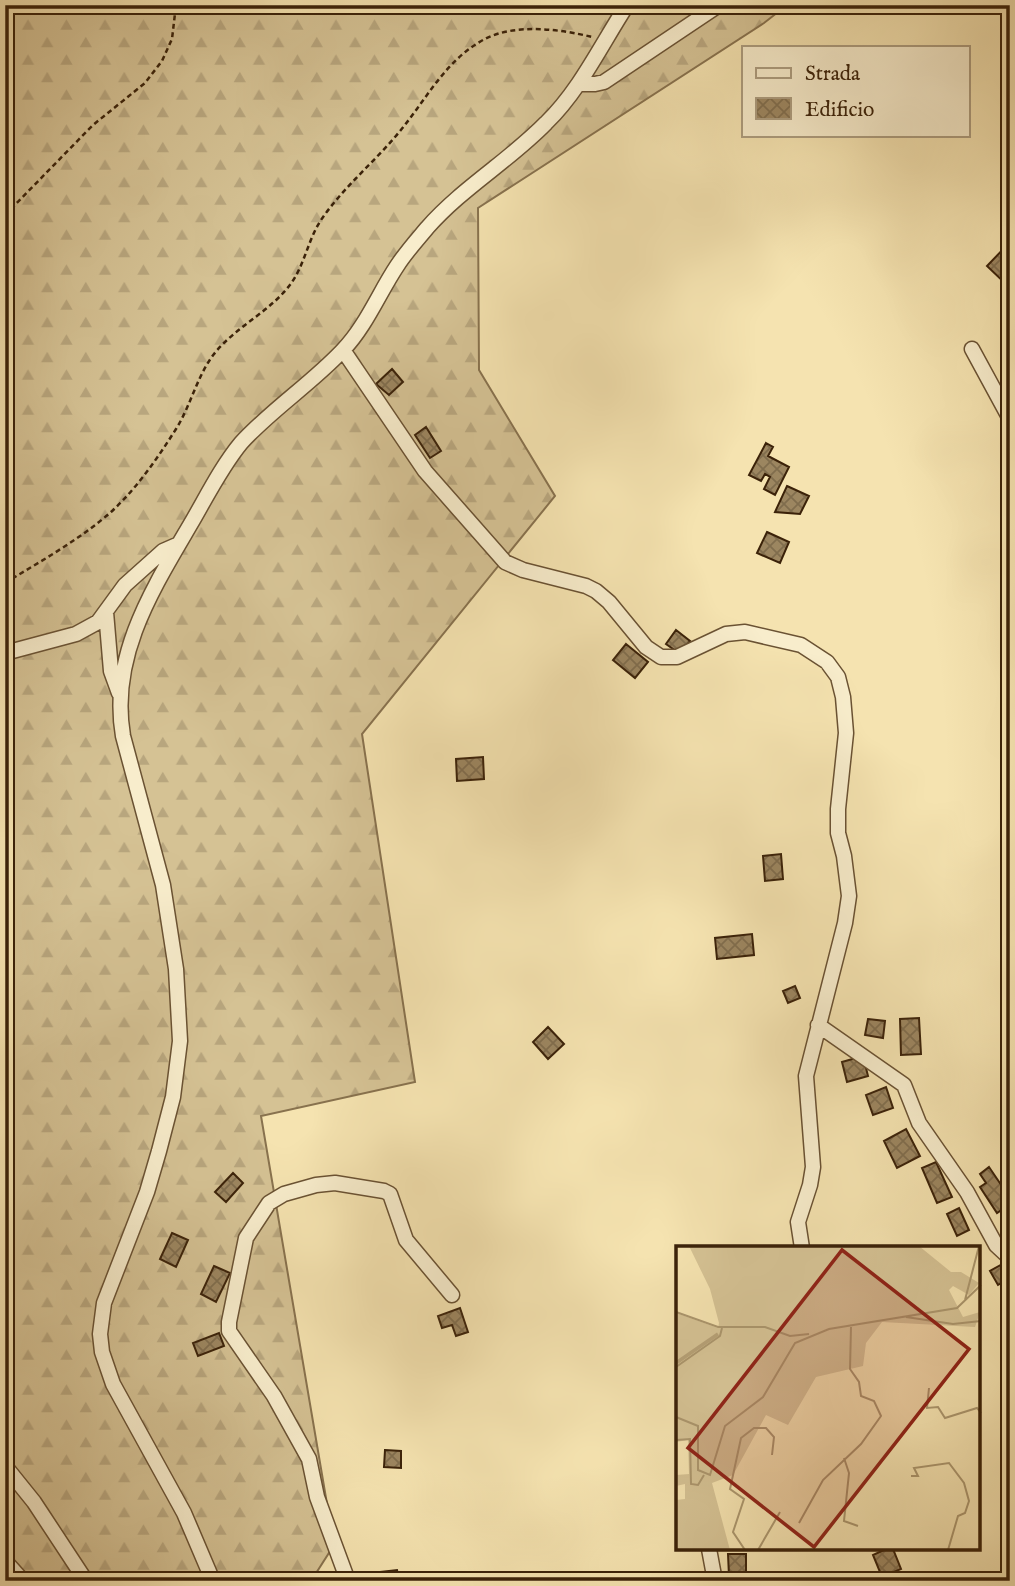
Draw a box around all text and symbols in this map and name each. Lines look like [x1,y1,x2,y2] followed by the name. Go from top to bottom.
[742,46,970,136] legend
[805,61,861,88] text: Strada
[805,97,874,124] text: Edificio
[676,1246,980,1551] inset map

